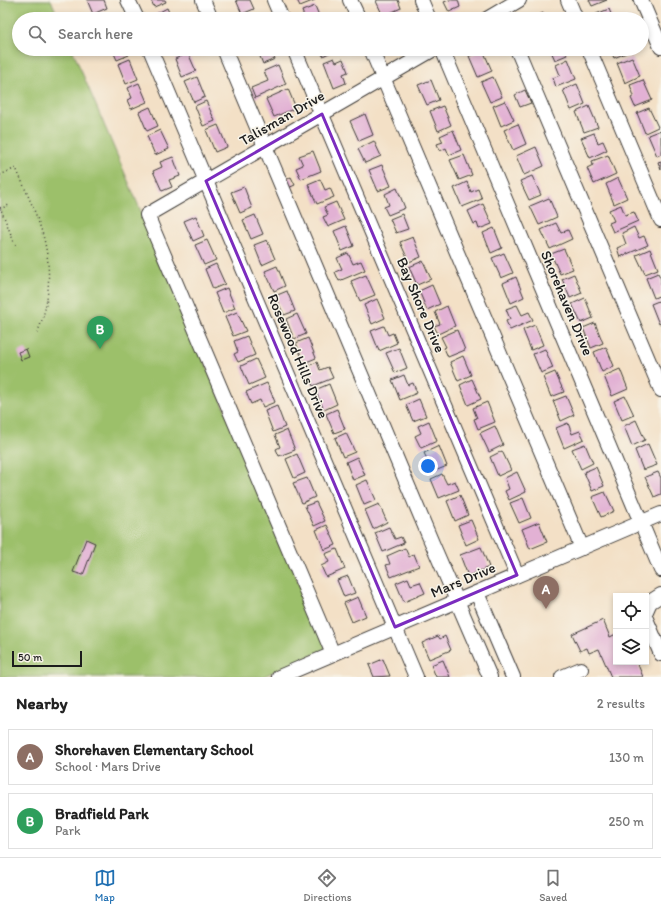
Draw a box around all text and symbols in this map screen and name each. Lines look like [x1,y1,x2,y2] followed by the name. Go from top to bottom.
[12,12,649,56] search box
[26,23,48,45] icon: search
[58,25,133,43] text: Search here
[236,86,328,150] street label: Talisman Drive
[537,248,597,358] street label: Shorehaven Drive
[393,255,449,355] street label: Bay Shore Drive
[264,291,332,421] street label: Rosewood Hills Drive
[87,316,113,349] pin: B
[418,456,438,476] your location
[428,558,498,602] street label: Mars Drive
[533,576,559,609] pin: A
[613,593,649,665] map controls
[613,593,649,629] button: locate
[613,629,649,665] button: layers
[12,649,82,668] scale bar
[18,651,42,664] text: 50 m
[16,693,68,713] text: Nearby
[597,696,645,711] text: 2 results
[55,741,254,759] text: Shorehaven Elementary School
[26,750,34,765] text: A
[609,750,644,765] text: 130 m
[55,759,161,774] text: School · Mars Drive
[55,805,149,823] text: Bradfield Park
[26,814,34,829] text: B
[608,814,644,829] text: 250 m
[55,823,81,838] text: Park
[94,867,116,904] tab: Map
[303,867,352,904] tab: Directions
[539,867,567,904] tab: Saved

